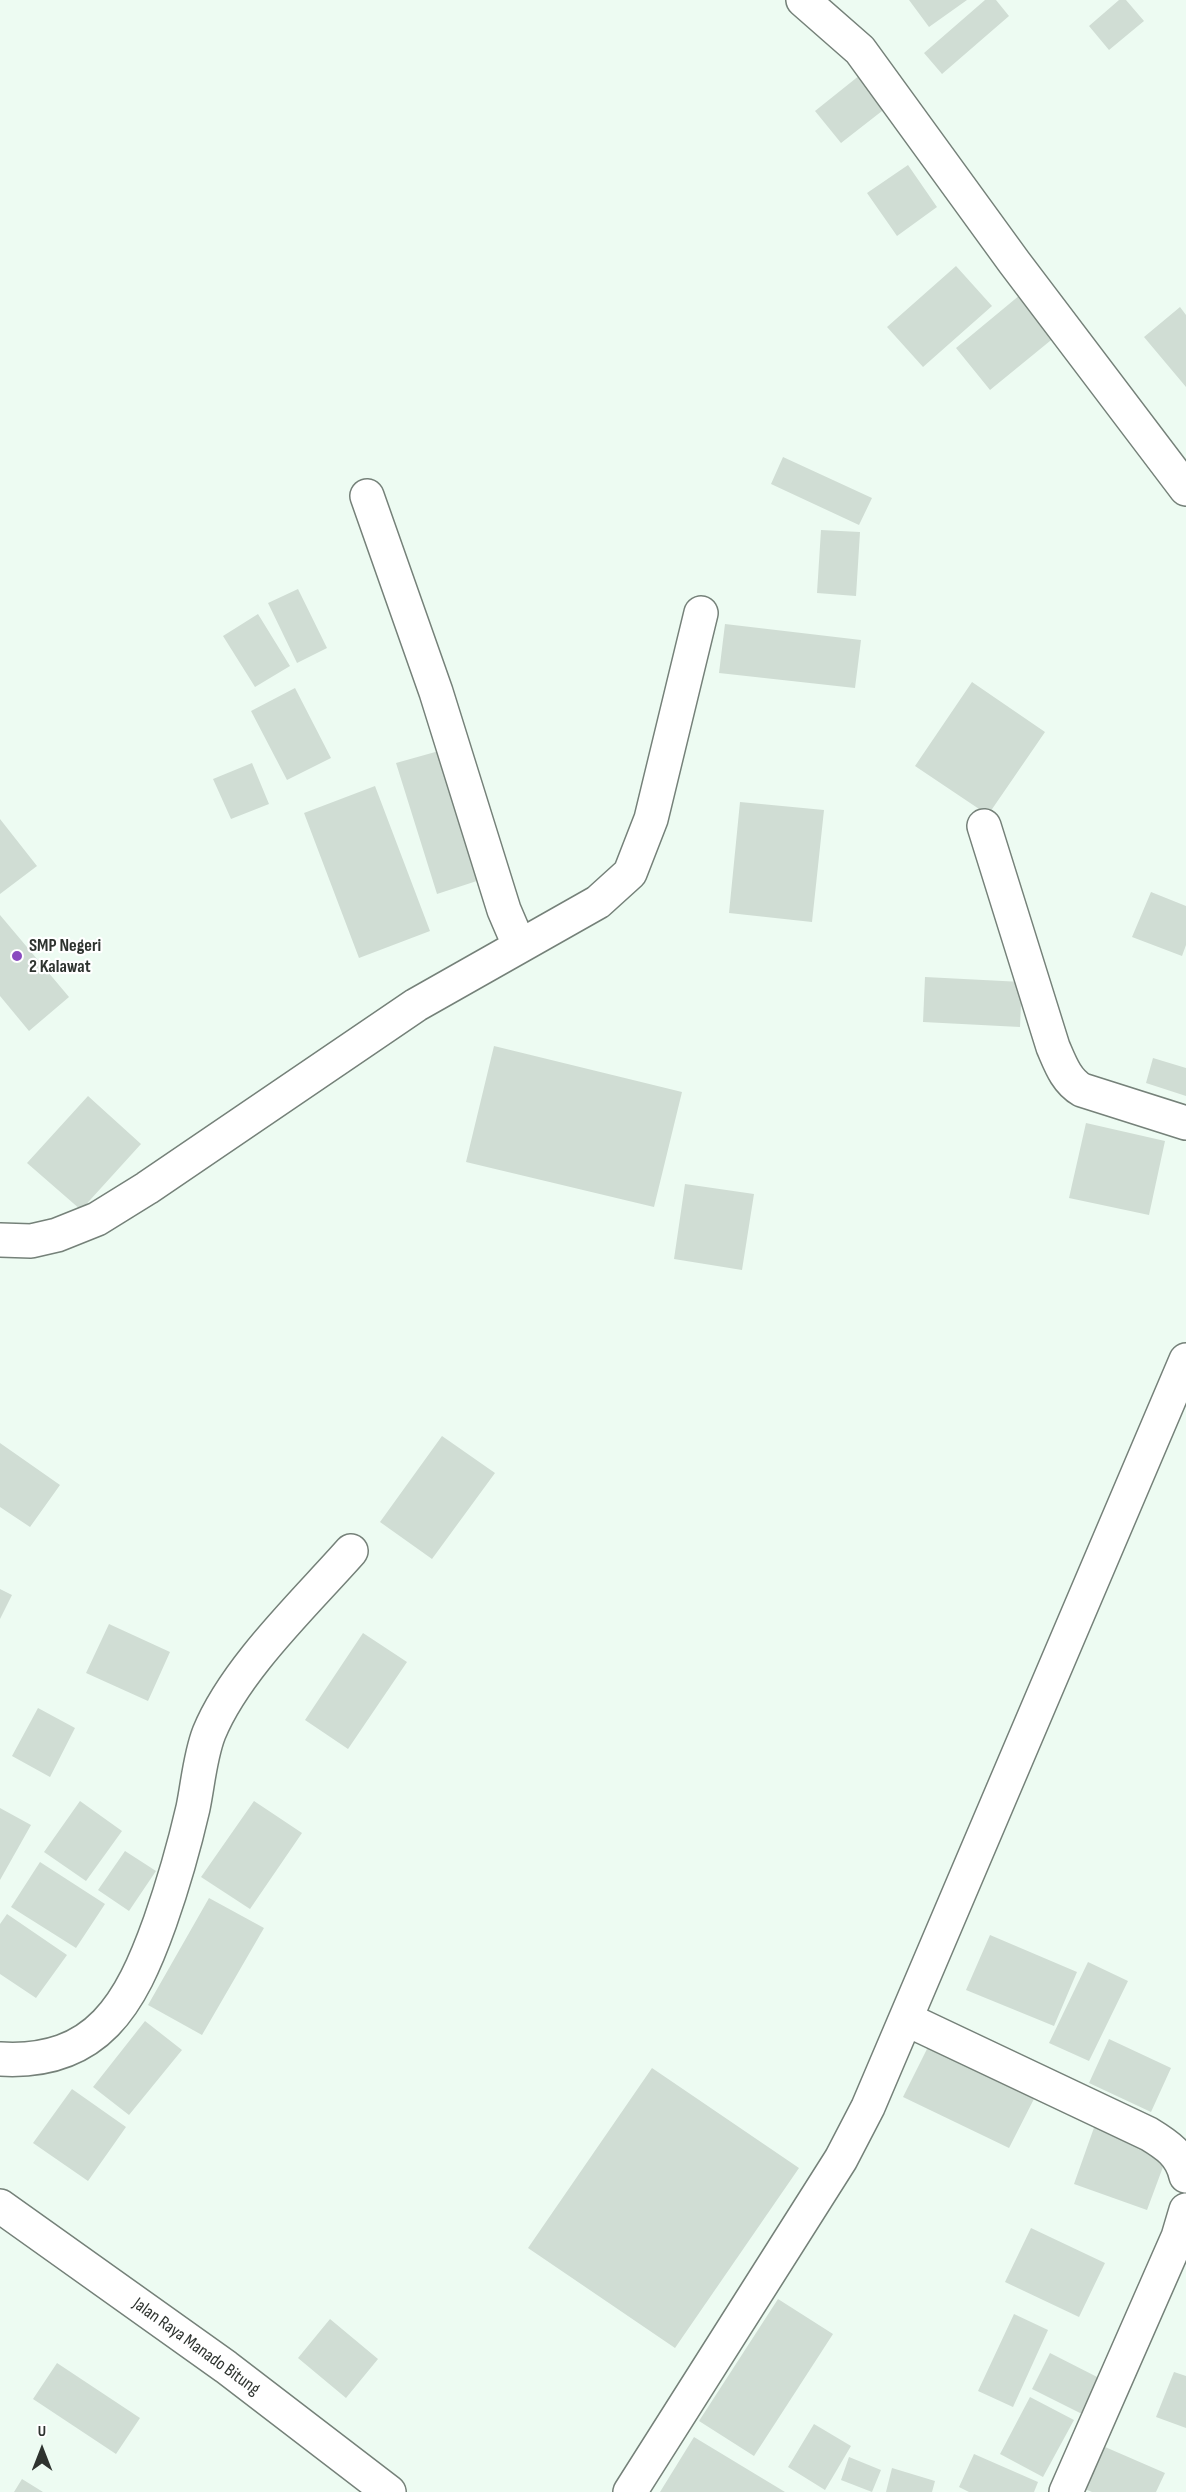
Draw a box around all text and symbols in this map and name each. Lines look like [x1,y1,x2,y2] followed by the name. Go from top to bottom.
[29,935,101,978] place label: SMP Negeri 2 Kalawat
[10,949,24,963] marker: SMP Negeri 2 Kalawat
[128,2294,264,2400] street label: Jalan Raya Manado Bitung
[12,2420,72,2480] north arrow
[38,2422,46,2441] text: U

